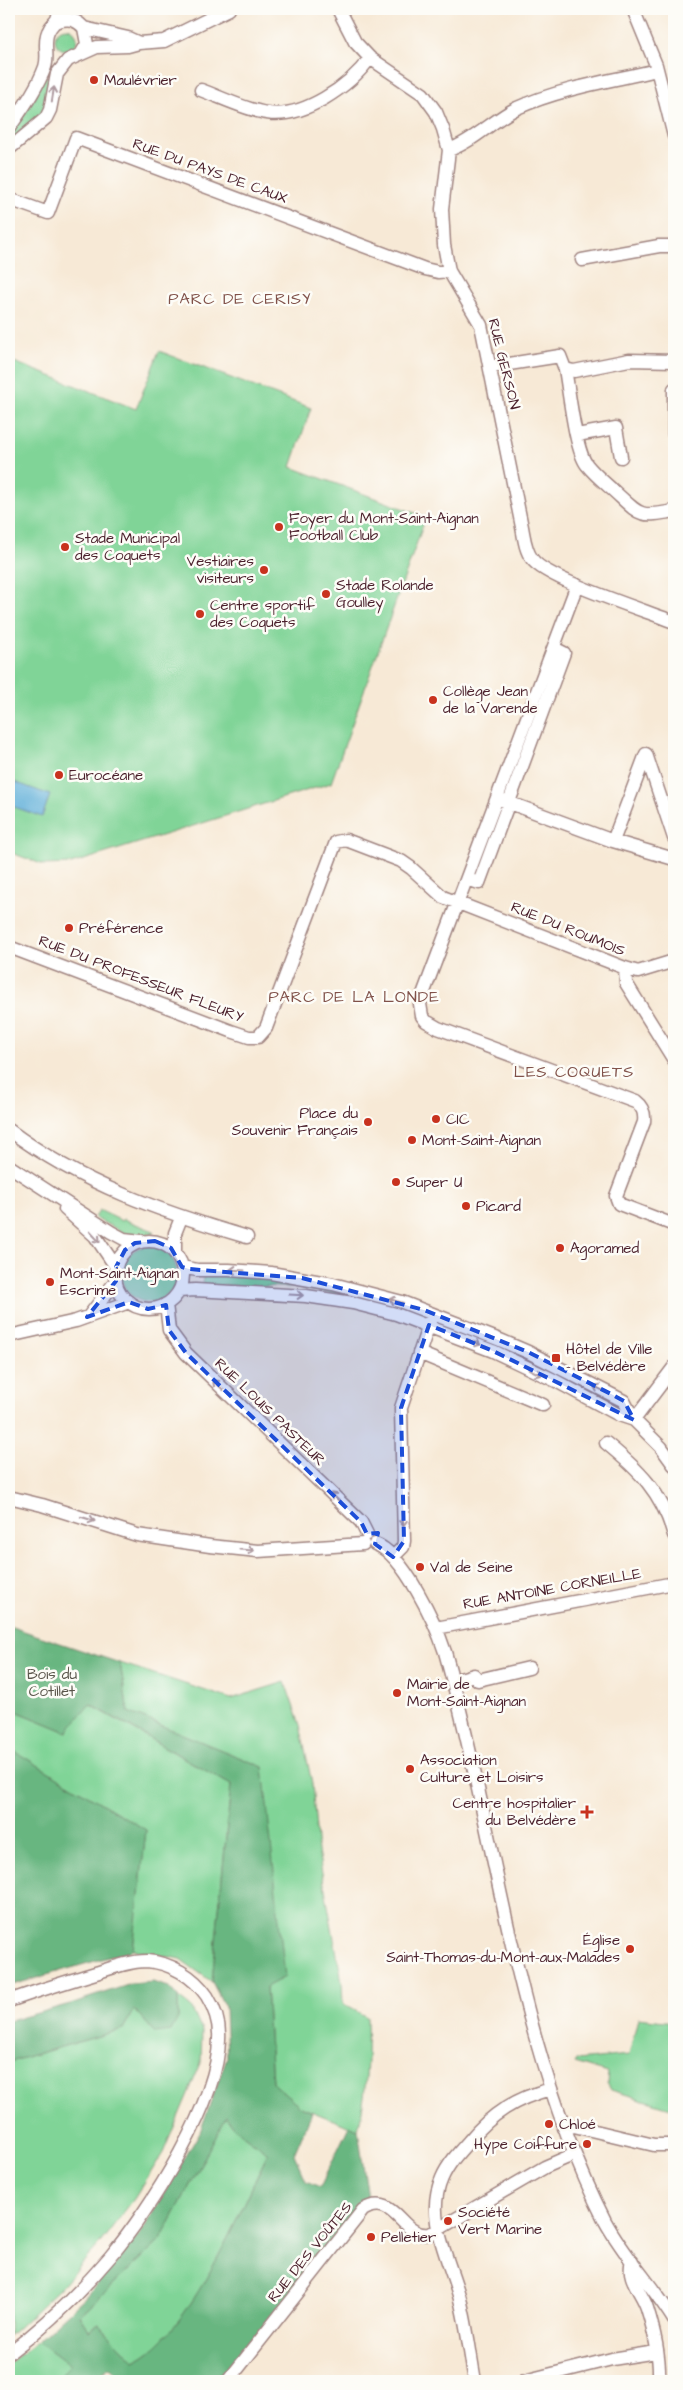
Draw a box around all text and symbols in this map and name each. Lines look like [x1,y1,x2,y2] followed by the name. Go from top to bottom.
[104,70,177,91] place label: Maulévrier
[88,74,100,86] marker: Maulévrier
[49,86,59,102] one-way arrow
[130,133,290,209] street label: RUE DU PAYS DE CAUX
[168,288,312,310] district label: PARC DE CERISY
[483,316,525,412] street label: RUE GERSON
[289,508,479,546] place label: Foyer du Mont-Saint-Aignan Football Club
[273,521,285,533] marker: Foyer du Mont-Saint-Aignan Football Club
[75,528,180,566] place label: Stade Municipal des Coquets
[59,541,71,553] marker: Stade Municipal des Coquets
[187,551,254,589] place label: Vestiaires visiteurs
[258,564,270,576] marker: Vestiaires visiteurs
[336,575,434,614] place label: Stade Rolande Goulley
[320,588,332,600] marker: Stade Rolande Goulley
[210,595,315,633] place label: Centre sportif des Coquets
[194,608,206,620] marker: Centre sportif des Coquets
[443,681,538,719] place label: Collège Jean de la Varende
[427,694,439,706] marker: Collège Jean de la Varende
[69,765,143,786] place label: Eurocéane
[53,769,65,781] marker: Eurocéane
[508,896,629,962] street label: RUE DU ROUMOIS
[79,918,163,939] place label: Préférence
[63,922,75,934] marker: Préférence
[36,930,246,1028] street label: RUE DU PROFESSEUR FLEURY
[268,986,440,1008] district label: PARC DE LA LONDE
[514,1061,634,1083] district label: LES COQUETS
[232,1103,358,1141] place label: Place du Souvenir Français
[446,1109,470,1130] place label: CIC
[430,1113,442,1125] marker: CIC
[362,1116,374,1128] marker: Place du Souvenir Français
[422,1130,542,1152] place label: Mont-Saint-Aignan
[406,1134,418,1146] marker: Mont-Saint-Aignan
[406,1172,462,1193] place label: Super U
[390,1176,402,1188] marker: Super U
[476,1196,521,1217] place label: Picard
[460,1200,472,1212] marker: Picard
[89,1231,101,1243] one-way arrow
[570,1238,639,1260] place label: Agoramed
[554,1242,566,1254] marker: Agoramed
[60,1263,180,1301] place label: Mont-Saint-Aignan Escrime
[229,1266,245,1275] one-way arrow
[44,1276,56,1288] marker: Mont-Saint-Aignan Escrime
[288,1290,304,1299] one-way arrow
[389,1295,405,1305] one-way arrow
[466,1338,481,1348] one-way arrow
[566,1339,652,1377] place label: Hôtel de Ville - Belvédère
[550,1352,562,1364] marker: Hôtel de Ville - Belvédère
[210,1353,330,1471] street label: RUE LOUIS PASTEUR
[527,1368,542,1377] one-way arrow
[212,1379,225,1391] one-way arrow
[592,1383,607,1393] one-way arrow
[329,1492,342,1504] one-way arrow
[399,1511,408,1527] one-way arrow
[80,1515,96,1524] one-way arrow
[239,1545,255,1554] one-way arrow
[430,1557,513,1578] place label: Val de Seine
[414,1561,426,1573] marker: Val de Seine
[461,1563,643,1615] street label: RUE ANTOINE CORNEILLE
[27,1664,77,1702] park label: Bois du Cotillet
[407,1674,527,1713] place label: Mairie de Mont-Saint-Aignan
[391,1687,403,1699] marker: Mairie de Mont-Saint-Aignan
[420,1750,544,1788] place label: Association Culture et Loisirs
[404,1763,416,1775] marker: Association Culture et Loisirs
[453,1793,576,1831] place label: Centre hospitalier du Belvédère
[580,1805,594,1819] marker: Centre hospitalier du Belvédère
[386,1930,620,1968] place label: Église Saint-Thomas-du-Mont-aux-Malades
[624,1943,636,1955] marker: Église Saint-Thomas-du-Mont-aux-Malades
[559,2114,596,2135] place label: Chloé
[543,2118,555,2130] marker: Chloé
[474,2134,577,2156] place label: Hype Coiffure
[581,2138,593,2150] marker: Hype Coiffure
[263,2197,357,2307] street label: RUE DES VOÛTES
[458,2202,542,2240] place label: Société Vert Marine
[442,2215,454,2227] marker: Société Vert Marine
[381,2227,436,2248] place label: Pelletier
[365,2231,377,2243] marker: Pelletier

